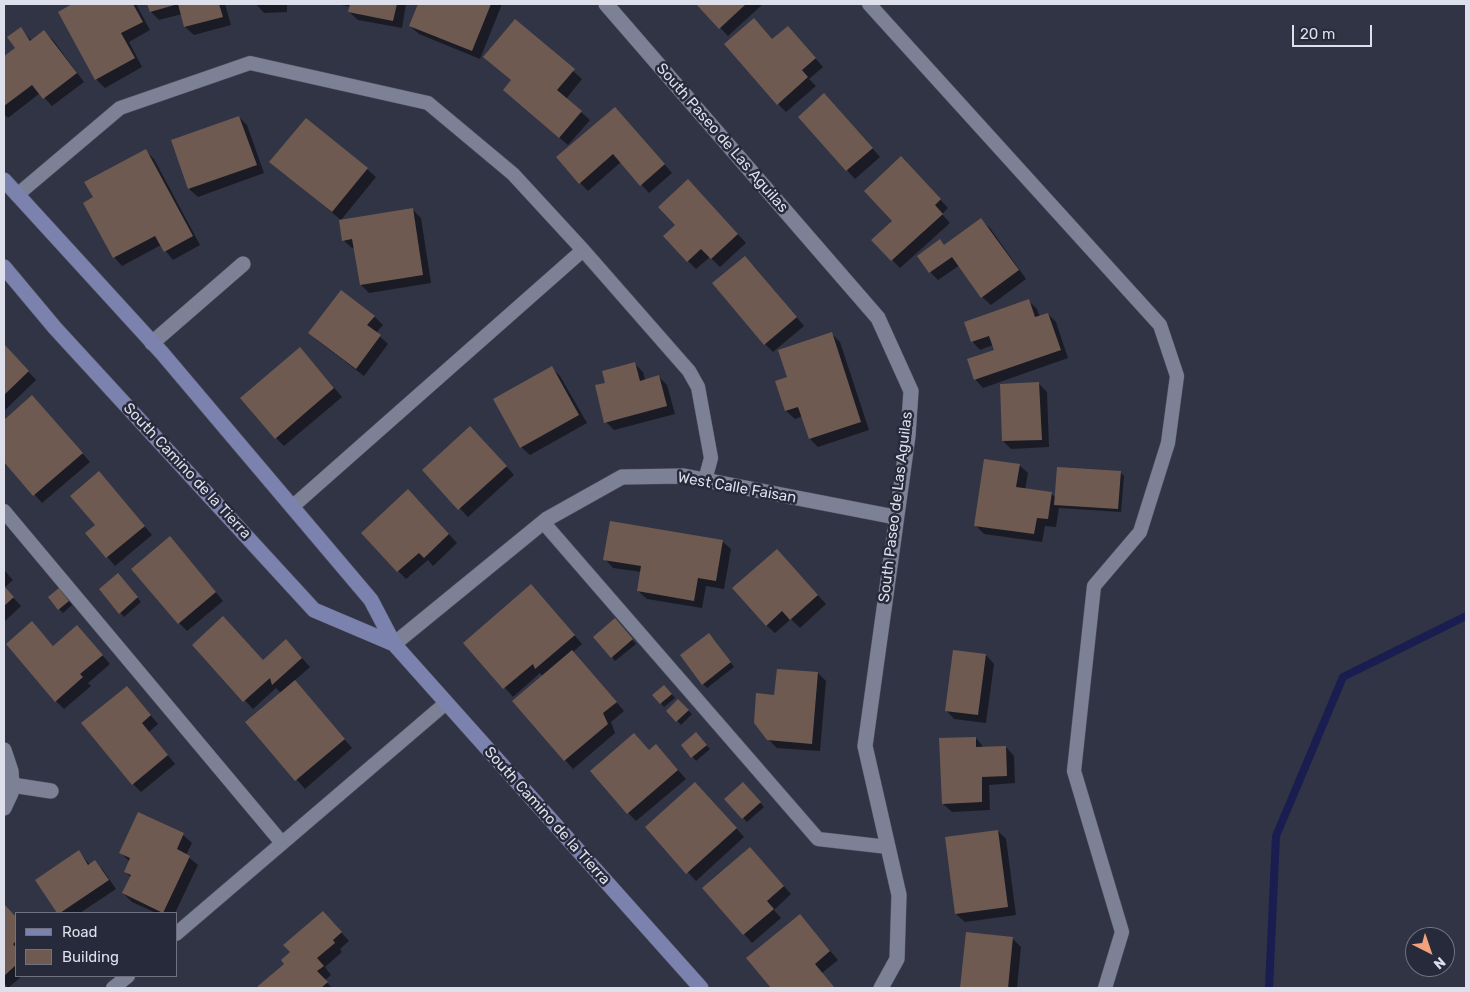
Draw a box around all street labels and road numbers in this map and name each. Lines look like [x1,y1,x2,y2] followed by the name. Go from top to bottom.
[652,60,792,216] street label: South Paseo de Las Aguilas
[119,399,255,543] street label: South Camino de la Tierra
[875,411,917,603] street label: South Paseo de Las Aguilas
[676,469,798,507] street label: West Calle Faisan
[480,743,614,889] street label: South Camino de la Tierra

